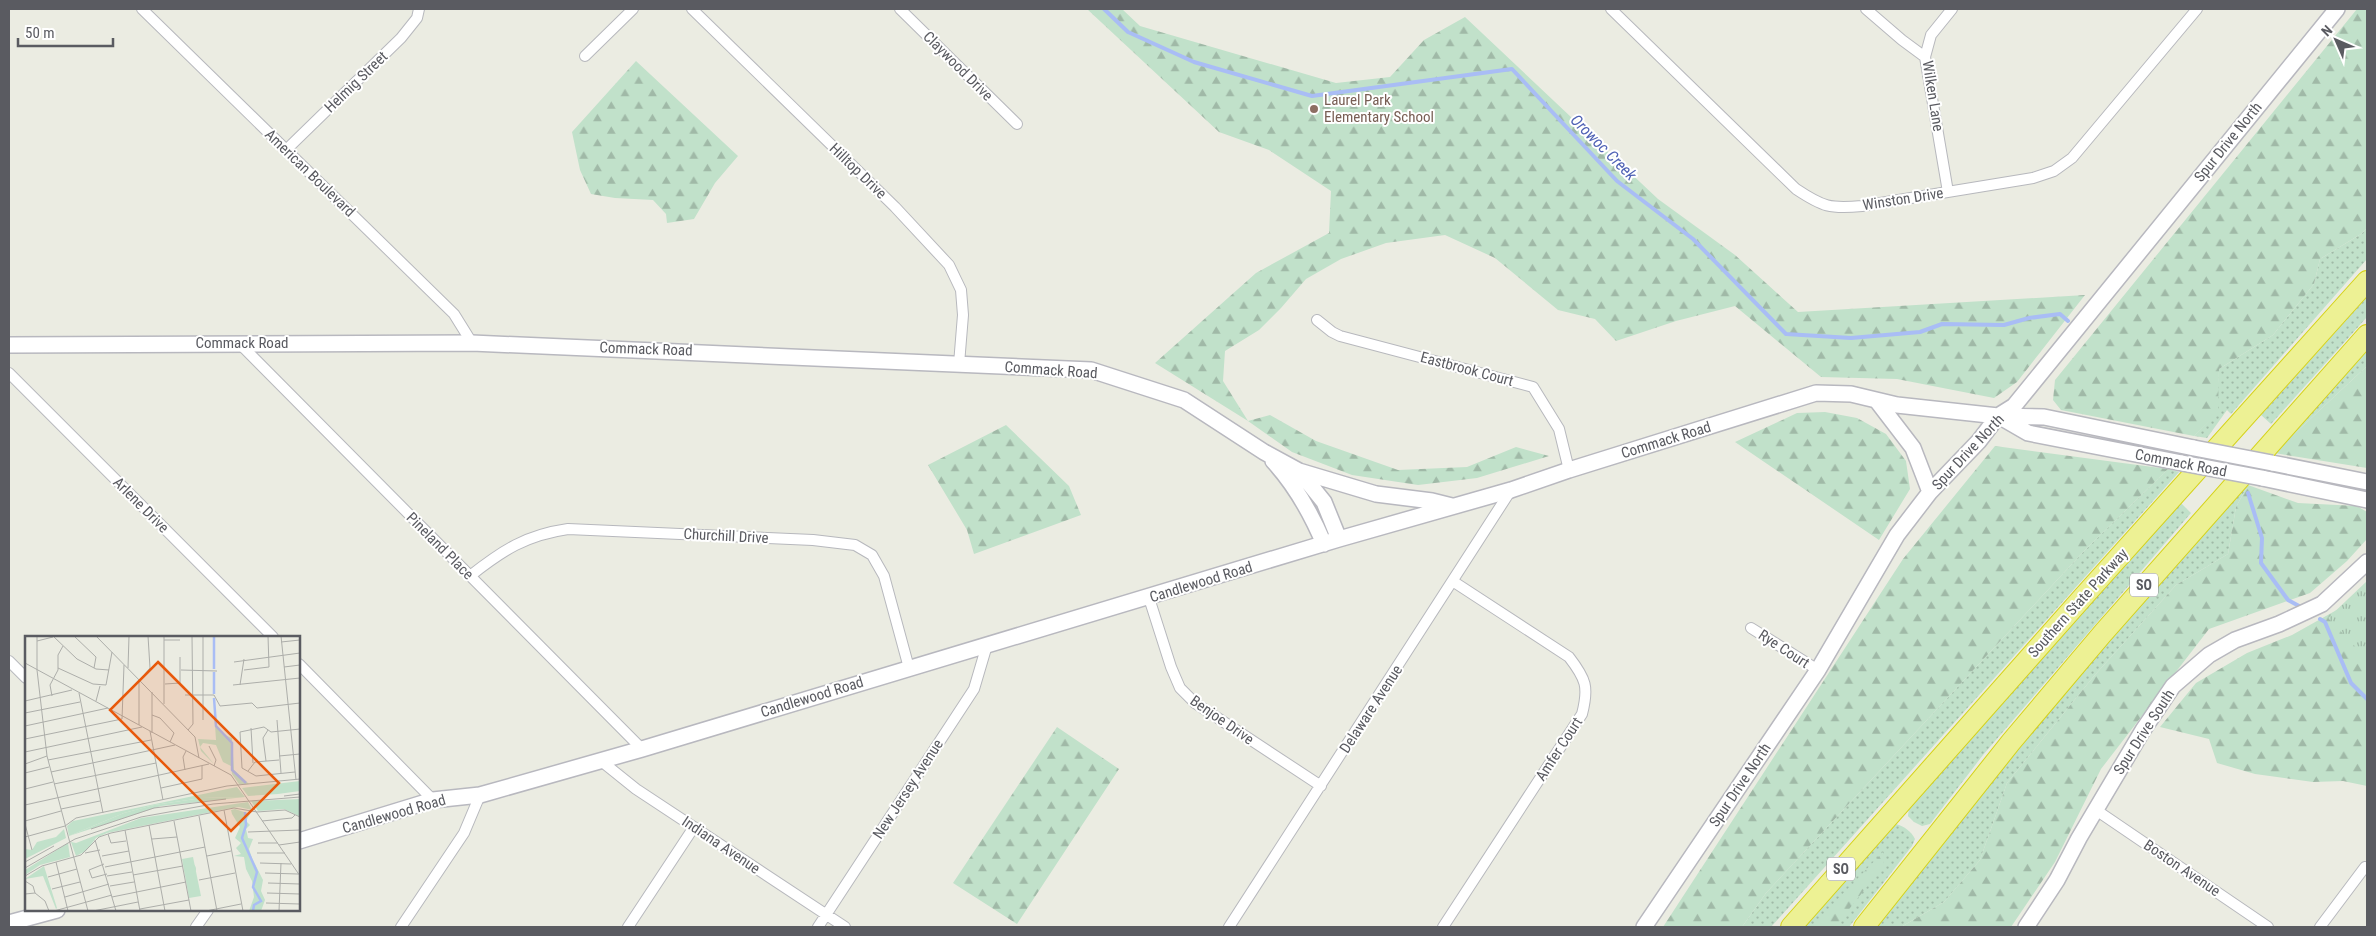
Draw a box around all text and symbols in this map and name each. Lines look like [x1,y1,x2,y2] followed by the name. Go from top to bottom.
[18,15,112,47] scale bar
[2311,15,2361,65] north arrow
[2318,22,2335,39] text: N
[25,24,55,42] text: 50 m
[920,28,996,104] street label: Claywood Drive
[321,48,391,116] street label: Helmig Street
[1919,59,1947,133] street label: Wilken Lane
[1324,91,1434,126] place label: Laurel Park Elementary School
[2190,99,2266,185] street label: Spur Drive North
[1308,103,1320,115] marker: Laurel Park Elementary School
[1567,110,1641,185] water label: Orowoc Creek
[261,125,359,221] street label: American Boulevard
[826,139,890,203] street label: Hilltop Drive
[1861,184,1945,214] street label: Winston Drive
[195,334,289,352] street label: Commack Road
[599,338,693,360] street label: Commack Road
[1418,348,1516,390] street label: Eastbrook Court
[1004,358,1098,382] street label: Commack Road
[1928,410,2008,494] street label: Spur Drive North
[1619,418,1713,462] street label: Commack Road
[2134,445,2228,481] street label: Commack Road
[109,473,173,537] street label: Arlene Drive
[403,509,477,583] street label: Pineland Place
[683,525,769,547] street label: Churchill Drive
[2024,545,2132,661] street label: Southern State Parkway
[1147,558,1255,606] street label: Candlewood Road
[2130,574,2158,596] road number: SO
[1755,626,1813,672] street label: Rye Court
[25,636,300,911] inset map
[1336,662,1406,756] street label: Delaware Avenue
[758,673,866,721] street label: Candlewood Road
[2110,686,2178,778] street label: Spur Drive South
[1187,691,1257,749] street label: Benjoe Drive
[1532,714,1586,784] street label: Amfer Court
[869,736,947,842] street label: New Jersey Avenue
[1705,740,1775,830] street label: Spur Drive North
[340,791,448,837] street label: Candlewood Road
[679,812,763,878] street label: Indiana Avenue
[2140,836,2224,900] street label: Boston Avenue
[1827,858,1855,881] road number: SO

